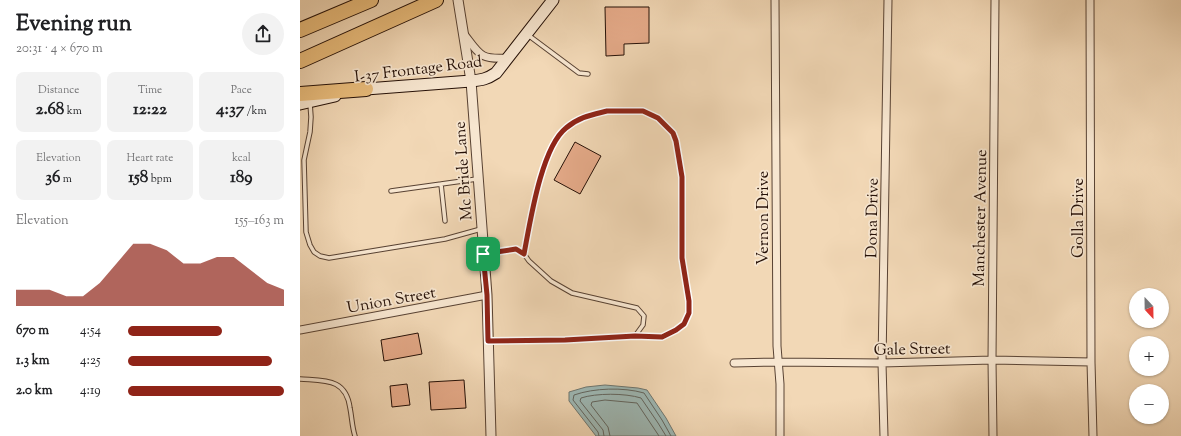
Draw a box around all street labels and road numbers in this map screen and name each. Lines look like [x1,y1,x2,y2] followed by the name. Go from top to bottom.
[353,51,483,90] street label: I-37 Frontage Road
[450,121,479,221] street label: Mc Bride Lane
[969,149,994,287] street label: Manchester Avenue
[753,171,776,265] street label: Vernon Drive
[861,178,886,258] street label: Dona Drive
[1068,178,1091,258] street label: Golla Drive
[345,282,438,321] street label: Union Street
[873,338,951,363] street label: Gale Street

